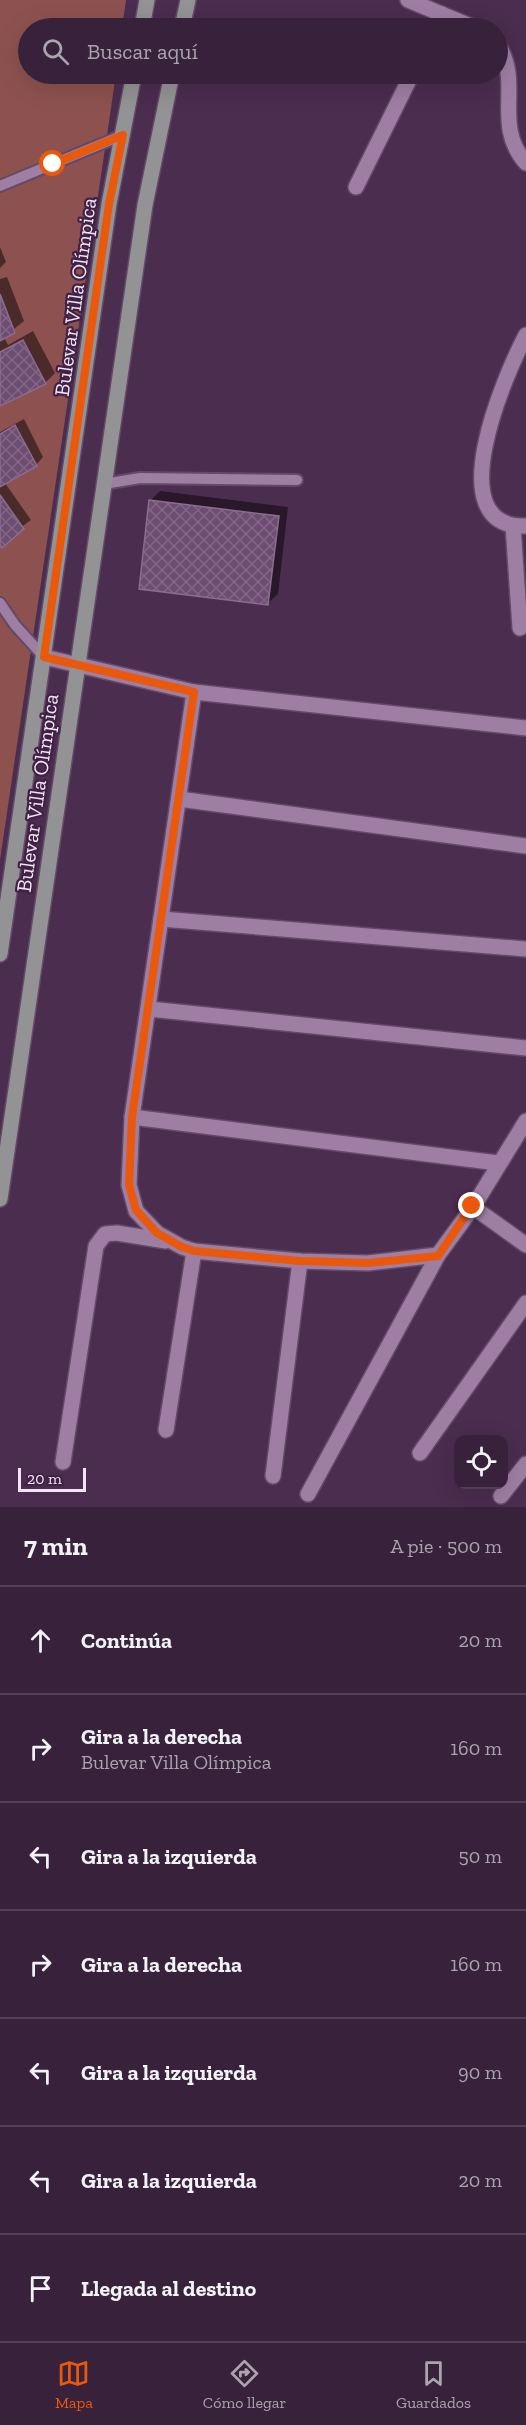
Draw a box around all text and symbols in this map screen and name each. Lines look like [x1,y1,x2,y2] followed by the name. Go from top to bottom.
[18,18,508,84] search box
[39,35,72,68] icon: search
[87,38,198,65] text: Buscar aquí
[39,150,65,176] route start
[49,196,101,398] street label: Bulevar Villa Olímpica
[11,692,63,894] street label: Bulevar Villa Olímpica
[458,1192,484,1218] route end
[454,1435,508,1489] map controls
[454,1435,508,1489] button: locate
[18,1465,86,1492] scale bar
[27,1469,62,1488] text: 20 m
[24,1530,88,1562] text: 7 min
[391,1534,502,1558] text: A pie · 500 m
[24,1624,57,1657] icon: ahead
[81,1627,172,1654] text: Continúa
[458,1628,502,1652] text: 20 m
[81,1723,242,1750] text: Gira a la derecha
[24,1732,57,1765] icon: right
[450,1736,502,1760] text: 160 m
[81,1750,271,1774] text: Bulevar Villa Olímpica
[24,1840,57,1873] icon: left
[81,1843,257,1870] text: Gira a la izquierda
[458,1844,502,1868] text: 50 m
[24,1948,57,1981] icon: right
[81,1951,242,1978] text: Gira a la derecha
[450,1952,502,1976] text: 160 m
[24,2056,57,2089] icon: left
[81,2059,257,2086] text: Gira a la izquierda
[458,2060,502,2084] text: 90 m
[24,2164,57,2197] icon: left
[81,2167,257,2194] text: Gira a la izquierda
[458,2168,502,2192] text: 20 m
[24,2272,57,2305] icon: arrive
[81,2275,256,2302] text: Llegada al destino
[55,2357,93,2412] tab: Mapa
[203,2357,286,2412] tab: Cómo llegar
[396,2357,471,2412] tab: Guardados

